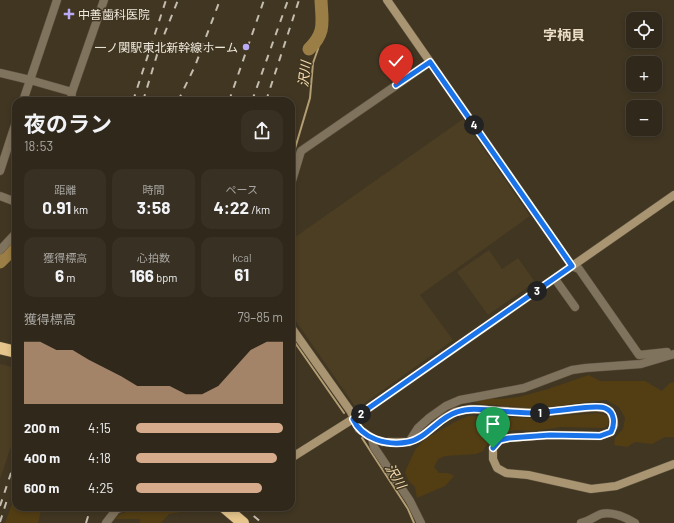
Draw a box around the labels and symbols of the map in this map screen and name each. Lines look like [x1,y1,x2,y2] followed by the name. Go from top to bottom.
[78,7,150,21] place label: 中善歯科医院
[63,8,75,20] marker: 中善歯科医院
[543,26,585,43] district label: 字柄貝
[94,40,238,54] place label: 一ノ関駅東北新幹線ホーム
[241,42,251,52] marker: 一ノ関駅東北新幹線ホーム
[379,44,413,85] pin
[294,58,314,88] water label: 沢川
[464,115,484,135] pin: 4
[527,281,547,301] pin: 3
[530,403,550,423] pin: 1
[351,404,371,424] pin: 2
[476,407,510,448] pin
[382,461,411,493] water label: 沢川

